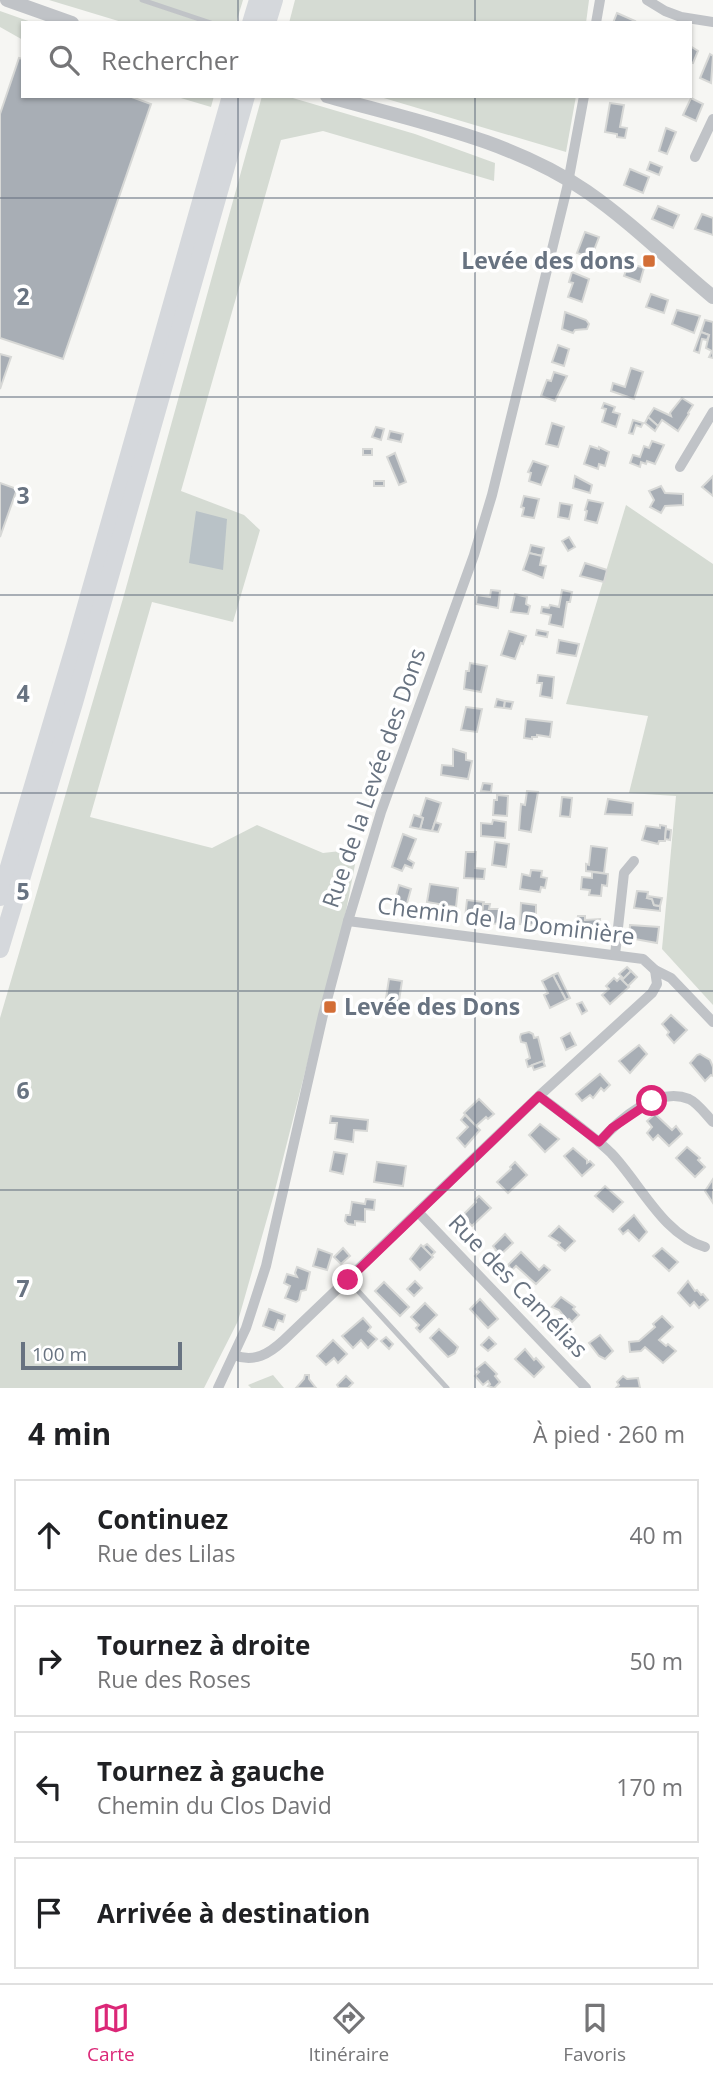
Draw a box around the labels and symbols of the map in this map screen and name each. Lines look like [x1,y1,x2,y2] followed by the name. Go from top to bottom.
[461,244,635,276] place label: Levée des dons
[641,253,657,269] marker: Levée des dons
[16,280,30,312] text: 2
[16,479,30,511] text: 3
[314,644,433,912] street label: Rue de la Levée des Dons
[16,677,30,709] text: 4
[16,875,30,907] text: 5
[376,888,637,952] street label: Chemin de la Dominière
[344,990,520,1022] place label: Levée des Dons
[322,999,338,1015] marker: Levée des Dons
[16,1074,30,1106] text: 6
[636,1085,667,1116] route start
[442,1207,596,1364] street label: Rue des Camélias
[332,1264,363,1295] route end
[16,1272,30,1304] text: 7
[21,1339,182,1371] scale bar

